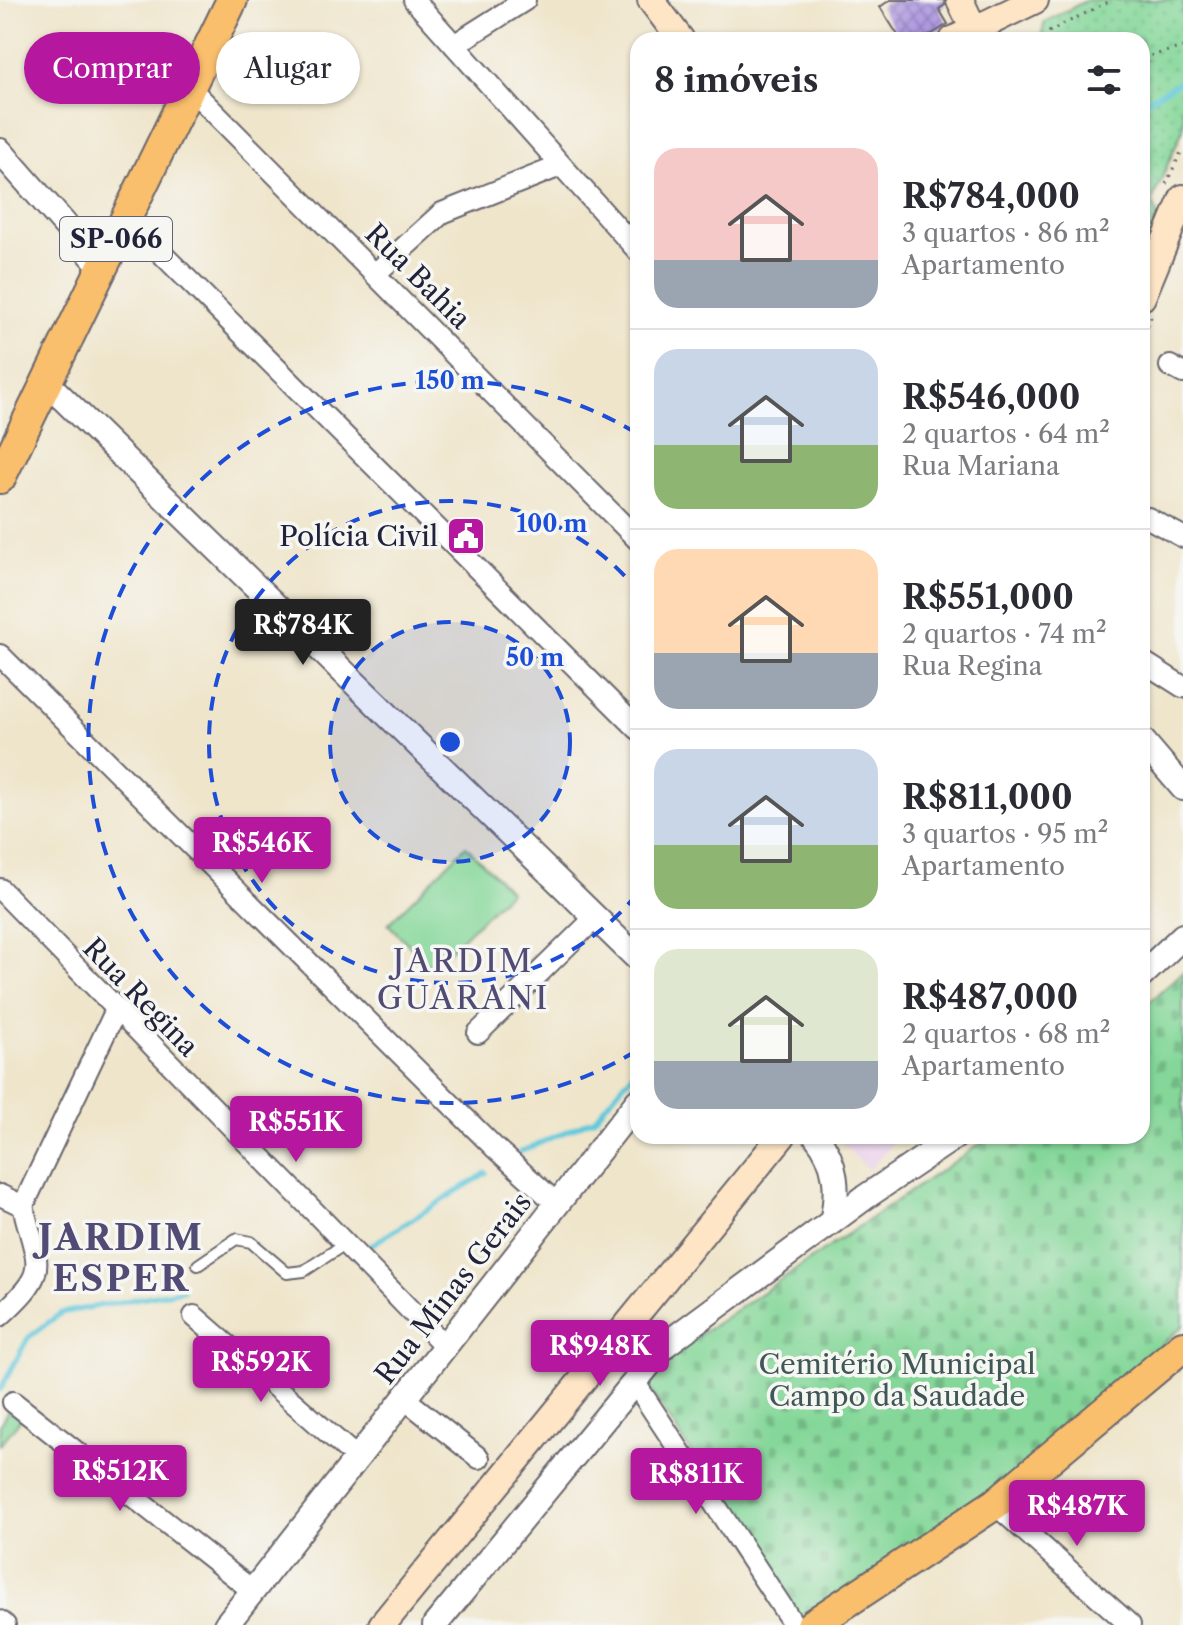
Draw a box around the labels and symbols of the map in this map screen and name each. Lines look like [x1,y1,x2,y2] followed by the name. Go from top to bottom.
[358,216,478,336] street label: Rua Bahia
[60,217,172,261] road number: SP-066
[415,366,485,395] text: 150 m
[516,509,588,538] text: 100 m
[445,515,487,557] public building icon: Polícia Civil
[279,519,438,553] place label: Polícia Civil
[238,599,368,667] pin: R$784K
[506,643,564,672] text: 50 m
[436,728,464,756] centre of rings
[197,817,327,885] pin: R$546K
[76,931,206,1063] street label: Rua Regina
[377,941,549,1017] district label: JARDIM GUARANI
[231,1096,361,1164] pin: R$551K
[368,1185,538,1391] street label: Rua Minas Gerais
[32,1215,204,1300] district label: JARDIM ESPER
[535,1320,665,1388] pin: R$948K
[196,1336,326,1404] pin: R$592K
[758,1347,1036,1413] park label: Cemitério Municipal Campo da Saudade
[55,1445,185,1513] pin: R$512K
[631,1448,761,1516] pin: R$811K
[1012,1480,1142,1548] pin: R$487K

